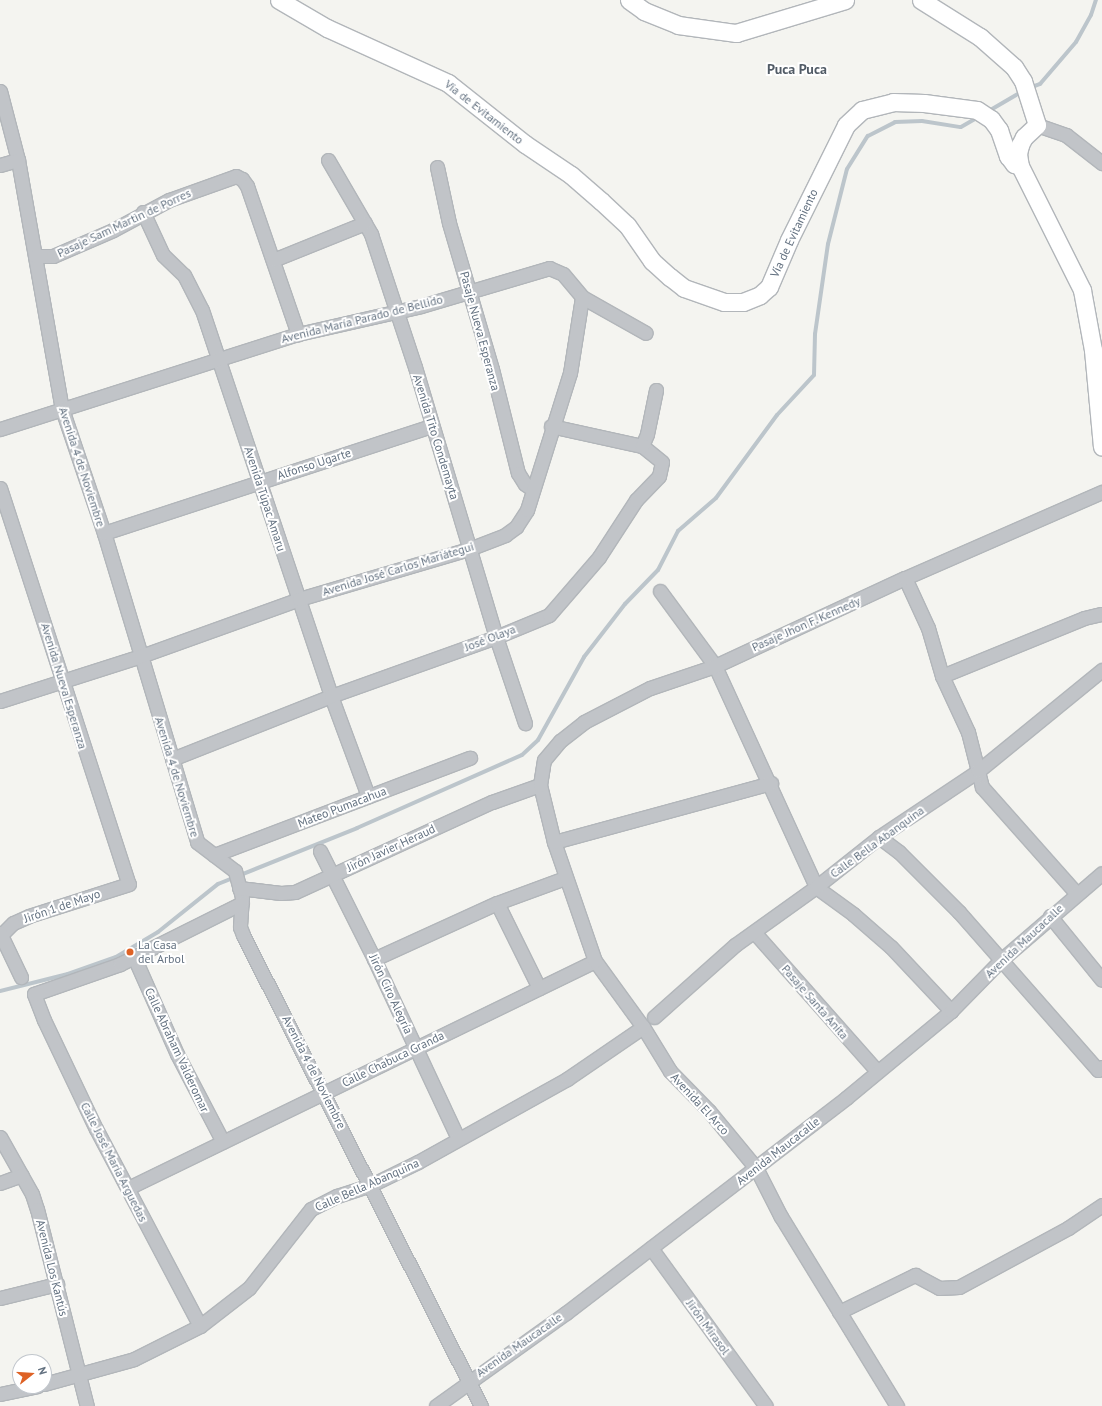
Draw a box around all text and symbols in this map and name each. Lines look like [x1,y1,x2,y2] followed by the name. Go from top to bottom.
[767,61,827,77] district label: Puca Puca
[442,77,526,147] street label: Vía de Evitamiento
[55,186,193,260] street label: Pasaje Sam Martìn de Porres
[767,187,821,279] street label: Vía de Evitamiento
[457,270,503,392] street label: Pasaje Nueva Esperanza
[280,292,444,346] street label: Avenida María Parado de Bellido
[410,373,462,501] street label: Avenida Tito Condemayta
[56,405,108,529] street label: Avenida 4 de Noviembre
[241,444,289,554] street label: Avenida Túpac Amaru
[275,445,353,483] street label: Alfonso Ugarte
[321,539,475,599] street label: Avenida José Carlos Mariátegui
[749,593,863,655] street label: Pasaje Jhon F. Kennedy
[38,621,90,751] street label: Avenida Nueva Esperanza
[462,622,518,654] street label: José Olaya
[152,715,202,839] street label: Avenida 4 de Noviembre
[296,783,388,831] street label: Mateo Pumacahua
[827,803,927,881] street label: Calle Bella Abanquina
[344,821,438,875] street label: Jirón Javier Heraud
[22,886,102,926] street label: Jirón 1 de Mayo
[982,901,1066,981] street label: Avenida Maucacalle
[138,938,185,966] place label: La Casa del Arbol
[125,947,135,957] marker: La Casa del Arbol
[366,952,416,1036] street label: Jirón Ciro Alegría
[779,962,851,1042] street label: Pasaje Santa Anita
[142,985,212,1115] street label: Calle Abraham Valderomar
[279,1013,349,1131] street label: Avenida 4 de Noviembre
[339,1028,447,1090] street label: Calle Chabuca Granda
[668,1070,732,1138] street label: Avenida El Arco
[77,1100,151,1224] street label: Calle José María Arguedas
[734,1114,822,1188] street label: Avenida Maucacalle
[313,1155,421,1215] street label: Calle Bella Abanquina
[33,1218,71,1318] street label: Avenida Los Kantús
[683,1297,733,1357] street label: Jirón Mirasol
[473,1310,565,1380] street label: Avenida Maucacalle
[12,1354,52,1394] north arrow
[35,1365,50,1376] text: N

